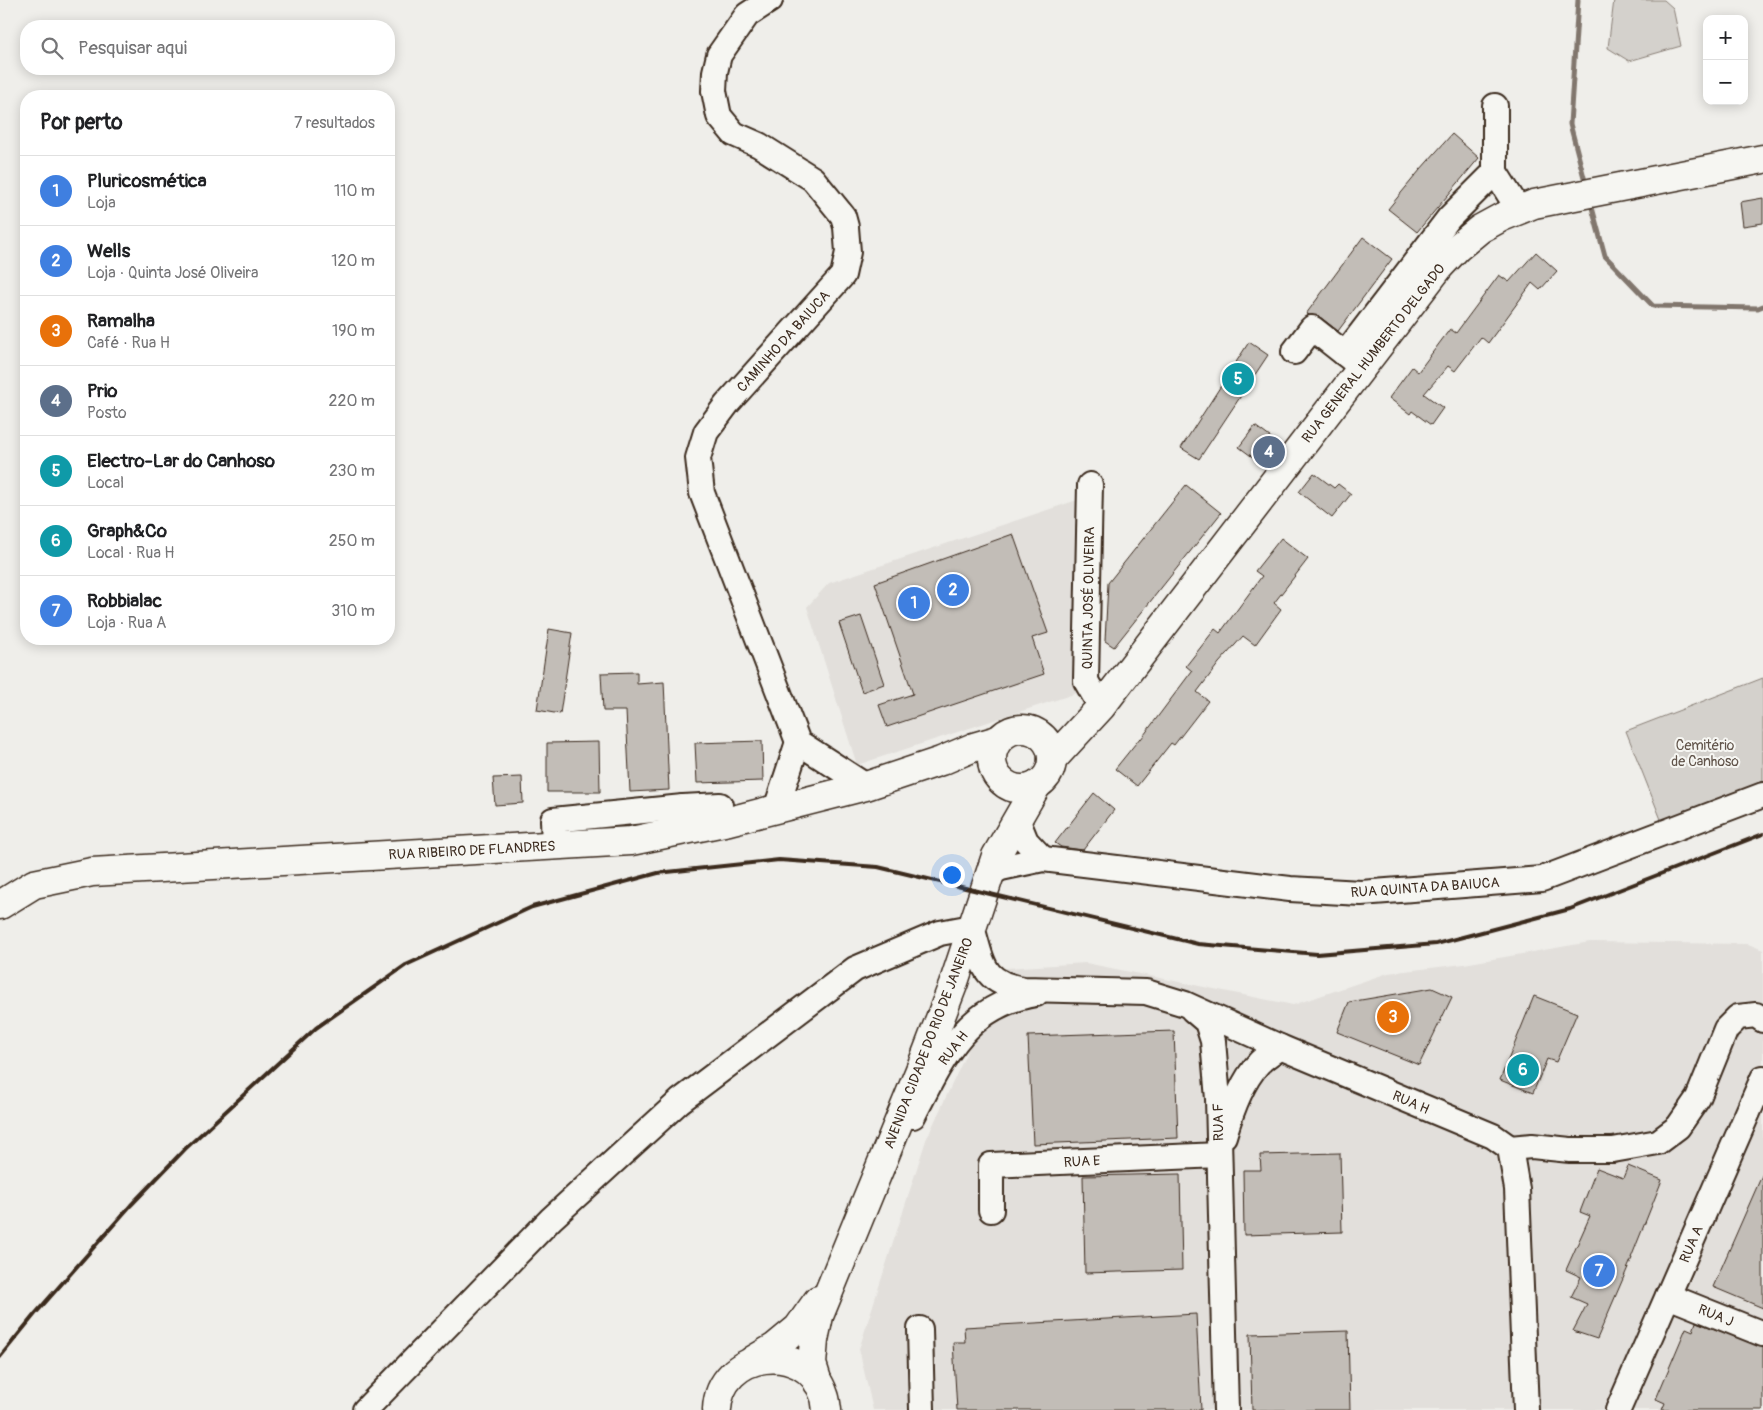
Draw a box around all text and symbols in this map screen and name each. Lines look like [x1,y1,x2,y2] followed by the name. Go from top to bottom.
[1703,15,1748,105] map controls
[1703,15,1748,60] button: +
[20,20,395,75] search box
[38,34,66,62] icon: search
[78,36,187,60] text: Pesquisar aqui
[1703,60,1748,105] button: −
[40,109,122,136] text: Por perto
[294,113,375,133] text: 7 resultados
[87,169,207,193] text: Pluricosmética
[53,181,59,201] text: 1
[334,181,375,201] text: 110 m
[87,193,116,213] text: Loja
[87,239,130,263] text: Wells
[52,251,60,271] text: 2
[331,251,375,271] text: 120 m
[1298,260,1449,446] street label: RUA GENERAL HUMBERTO DELGADO
[87,263,258,283] text: Loja · Quinta José Oliveira
[733,287,833,396] street label: CAMINHO DA BAIUCA
[87,309,155,333] text: Ramalha
[52,321,60,341] text: 3
[332,321,375,341] text: 190 m
[87,333,170,353] text: Café · Rua H
[1222,360,1254,398] pin: 5
[87,379,117,403] text: Prio
[51,391,61,411] text: 4
[329,391,375,411] text: 220 m
[87,403,127,423] text: Posto
[1253,433,1285,471] pin: 4
[87,449,275,473] text: Electro-Lar do Canhoso
[52,461,60,481] text: 5
[329,461,375,481] text: 230 m
[87,473,124,493] text: Local
[87,519,167,543] text: Graph&Co
[1078,526,1098,670] street label: QUINTA JOSÉ OLIVEIRA
[51,531,61,551] text: 6
[329,531,375,551] text: 250 m
[87,543,174,563] text: Local · Rua H
[937,571,969,609] pin: 2
[898,584,930,622] pin: 1
[87,589,162,613] text: Robbialac
[52,601,60,621] text: 7
[331,601,375,621] text: 310 m
[87,613,166,633] text: Loja · Rua A
[1671,737,1739,770] park label: Cemitério de Canhoso
[388,838,556,863] street label: RUA RIBEIRO DE FLANDRES
[939,862,965,888] your location
[1350,874,1500,901] street label: RUA QUINTA DA BAIUCA
[880,935,977,1151] street label: AVENIDA CIDADE DO RIO DE JANEIRO
[1377,998,1409,1036] pin: 3
[935,1028,972,1069] street label: RUA H
[1507,1051,1539,1089] pin: 6
[1390,1087,1432,1118] street label: RUA H
[1210,1103,1227,1141] street label: RUA F
[1063,1152,1101,1171] street label: RUA E
[1676,1223,1707,1265] street label: RUA A
[1583,1252,1615,1290] pin: 7
[1696,1301,1736,1330] street label: RUA J

